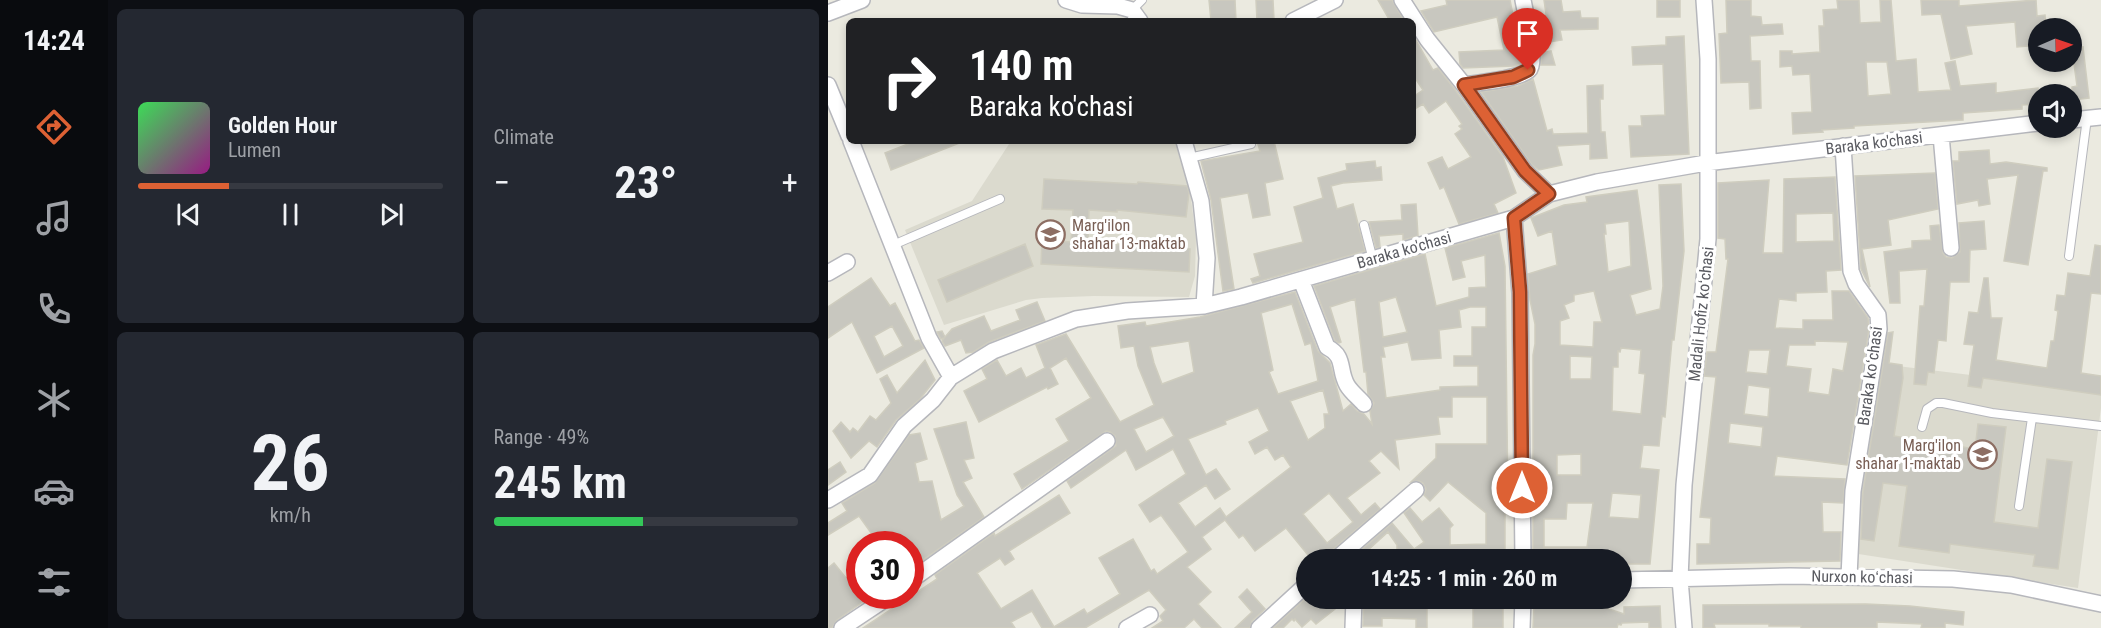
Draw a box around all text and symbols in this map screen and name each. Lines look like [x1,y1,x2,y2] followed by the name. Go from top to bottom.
[1502,8,1553,70] pin
[1511,17,1544,50] icon: arrive
[2028,18,2082,72] north arrow
[2028,18,2082,138] map controls
[23,25,85,57] text: 14:24
[969,41,1074,90] text: 140 m
[870,42,948,120] icon: right
[2028,84,2082,138] button: sound
[969,91,1133,123] text: Baraka ko'chasi
[33,106,75,148] icon: directions
[228,113,337,138] text: Golden Hour
[494,125,554,149] text: Climate
[1824,128,1924,158] street label: Baraka ko'chasi
[228,138,281,162] text: Lumen
[614,156,677,209] text: 23°
[494,163,510,202] text: −
[782,163,798,202] text: +
[33,197,75,239] icon: music
[172,198,205,231] icon: previous
[274,198,307,231] icon: pause
[375,198,408,231] icon: next
[1072,216,1186,253] place label: Marg'ilon shahar 13-maktab
[1035,218,1067,250] school or university icon: Marg'ilon shahar 13-maktab
[1355,227,1453,273] street label: Baraka ko'chasi
[1684,246,1718,382] street label: Madali Hofiz koʻchasi
[33,288,75,330] icon: phone
[1854,325,1886,427] street label: Baraka koʻchasi
[33,379,75,421] icon: climate
[251,418,330,509] text: 26
[494,425,589,449] text: Range · 49%
[1855,436,1961,473] place label: Marg'ilon shahar 1-maktab
[1966,438,1998,470] school or university icon: Marg'ilon shahar 1-maktab
[494,456,627,509] text: 245 km
[1490,456,1554,520] position arrow
[33,470,75,512] icon: car
[270,503,311,527] text: km/h
[846,531,924,609] speed limit sign: 30
[33,561,75,603] icon: filters
[1371,566,1557,591] text: 14:25 · 1 min · 260 m
[1811,567,1913,587] street label: Nurxon koʻchasi

